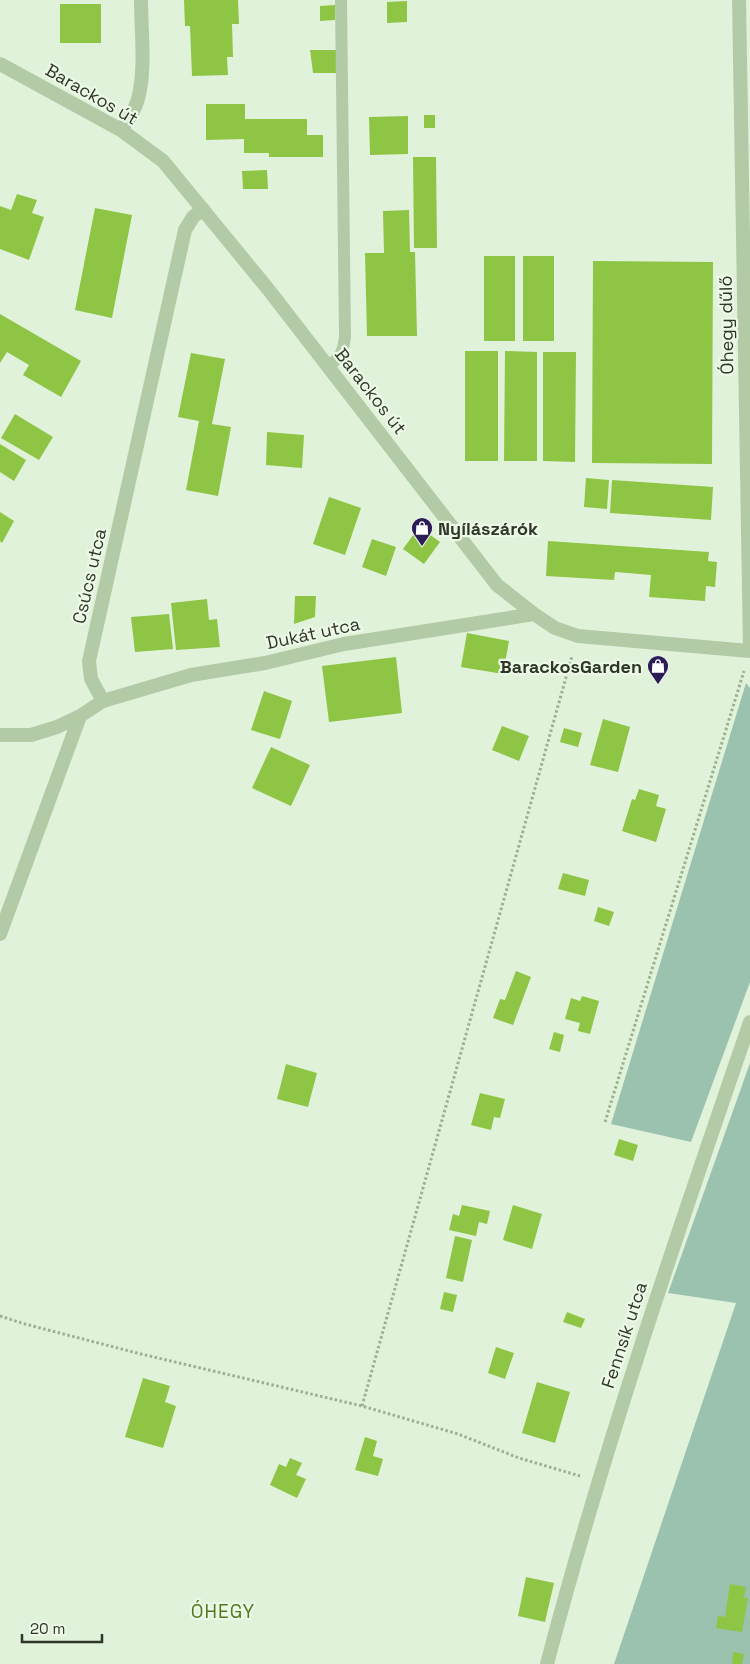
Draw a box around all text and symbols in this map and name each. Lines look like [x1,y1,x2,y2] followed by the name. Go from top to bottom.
[42,58,142,130] street label: Barackos út
[714,275,738,375] street label: Óhegy dűlő
[330,343,412,439] street label: Barackos út
[410,516,434,547] shop icon: Nyílászárók
[438,517,538,540] place label: Nyílászárók
[67,526,111,626] street label: Csúcs utca
[264,612,362,654] street label: Dukát utca
[646,654,670,685] shop icon: BarackosGarden
[500,655,642,678] place label: BarackosGarden
[596,1279,652,1391] street label: Fennsík utca
[191,1599,255,1624] district label: ÓHEGY
[22,1612,102,1644] scale bar
[30,1619,65,1638] text: 20 m

